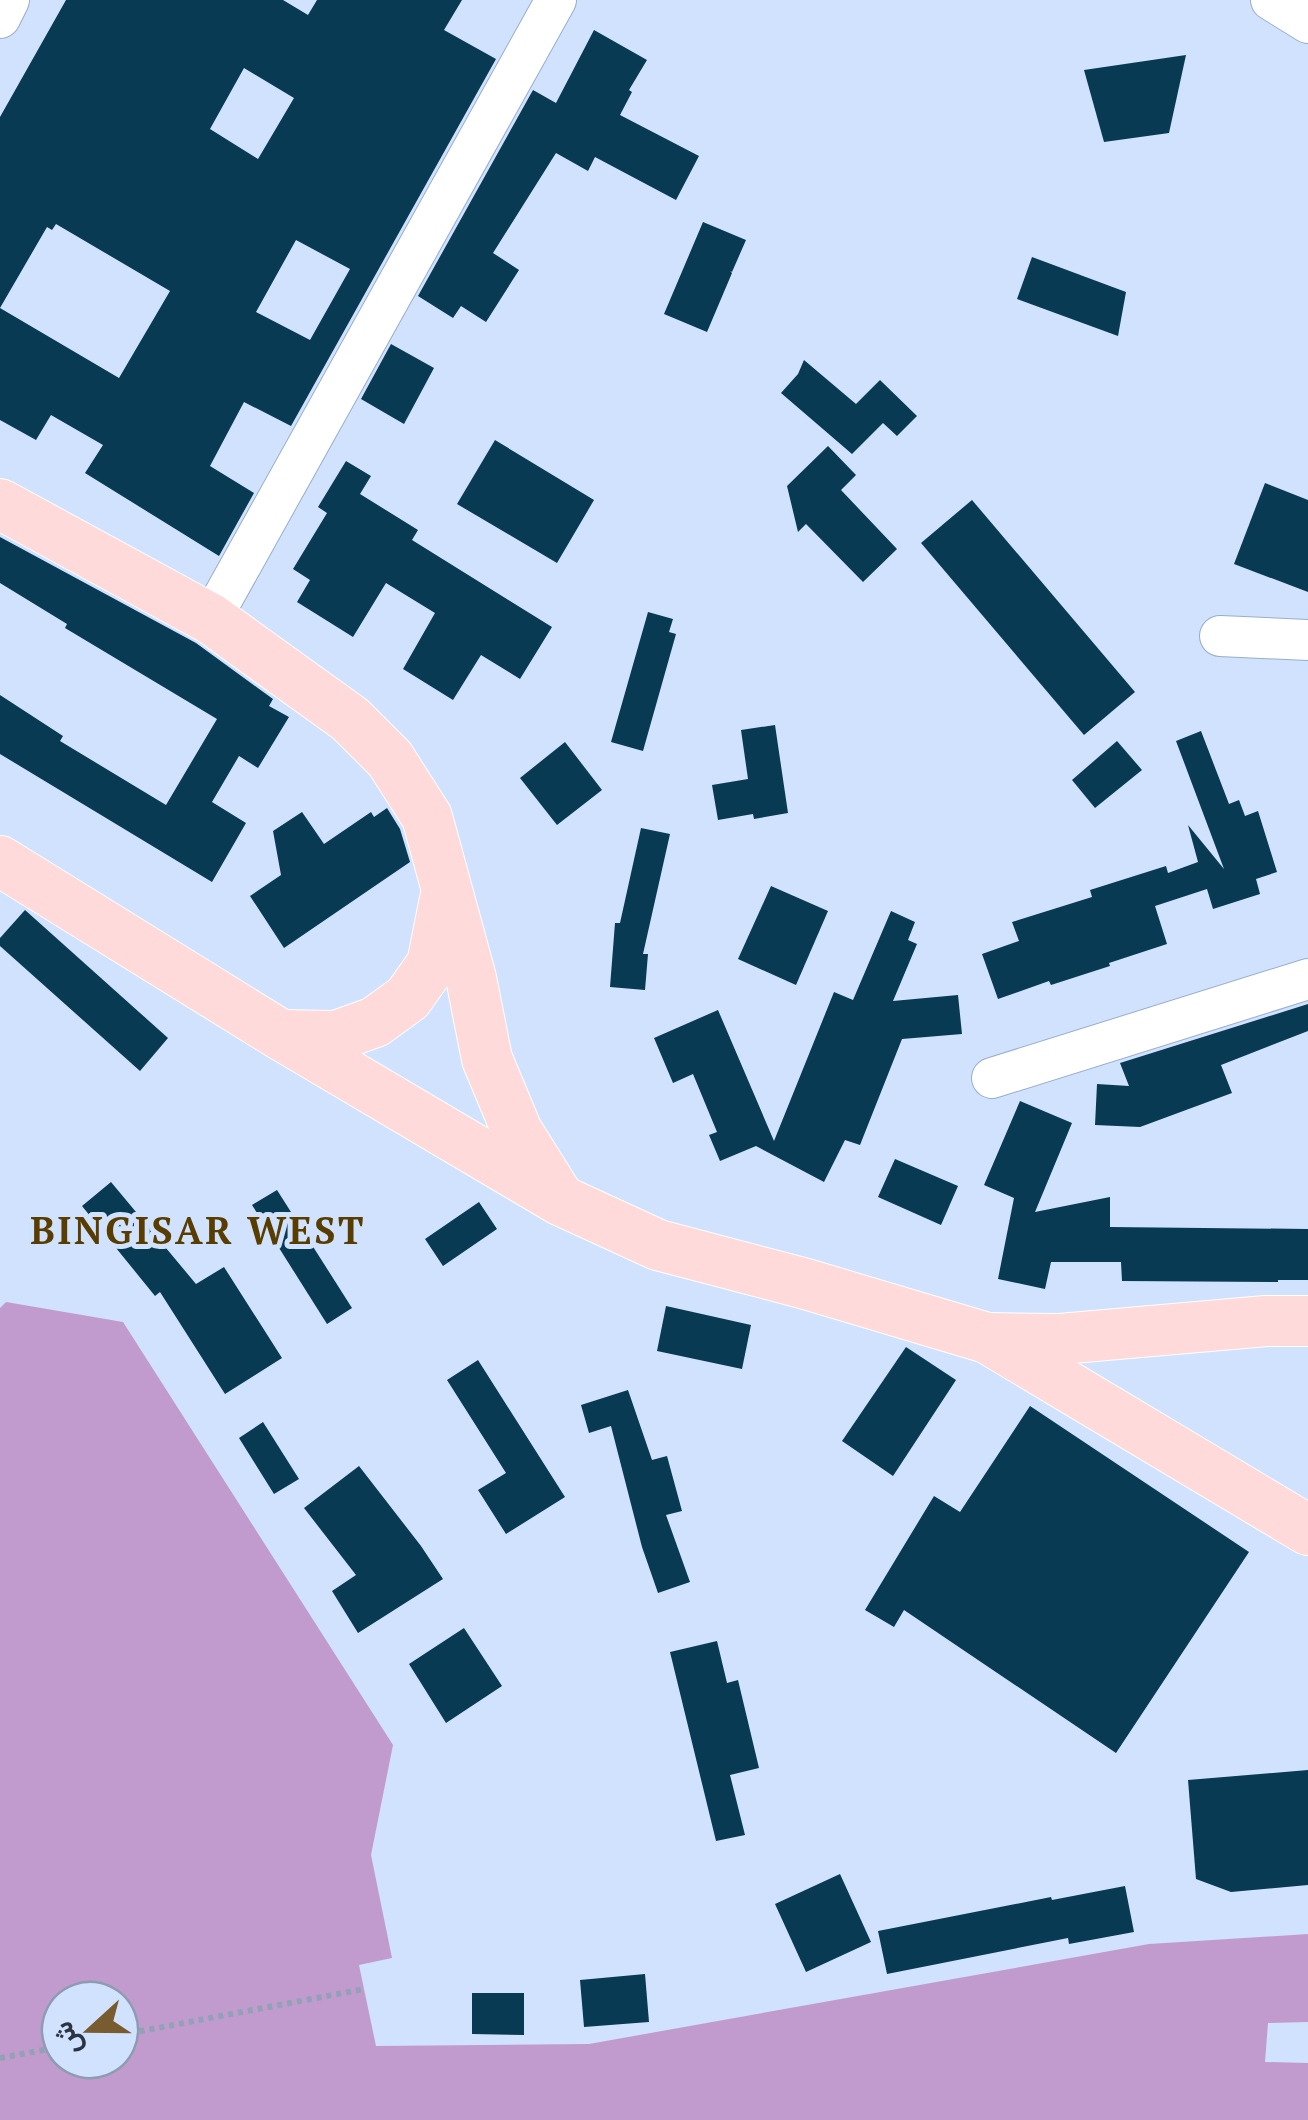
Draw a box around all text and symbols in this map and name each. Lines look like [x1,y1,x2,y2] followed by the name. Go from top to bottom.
[30,1205,366,1255] district label: BINGISAR WEST
[40,1980,140,2080] north arrow
[43,2017,89,2061] text: ش

